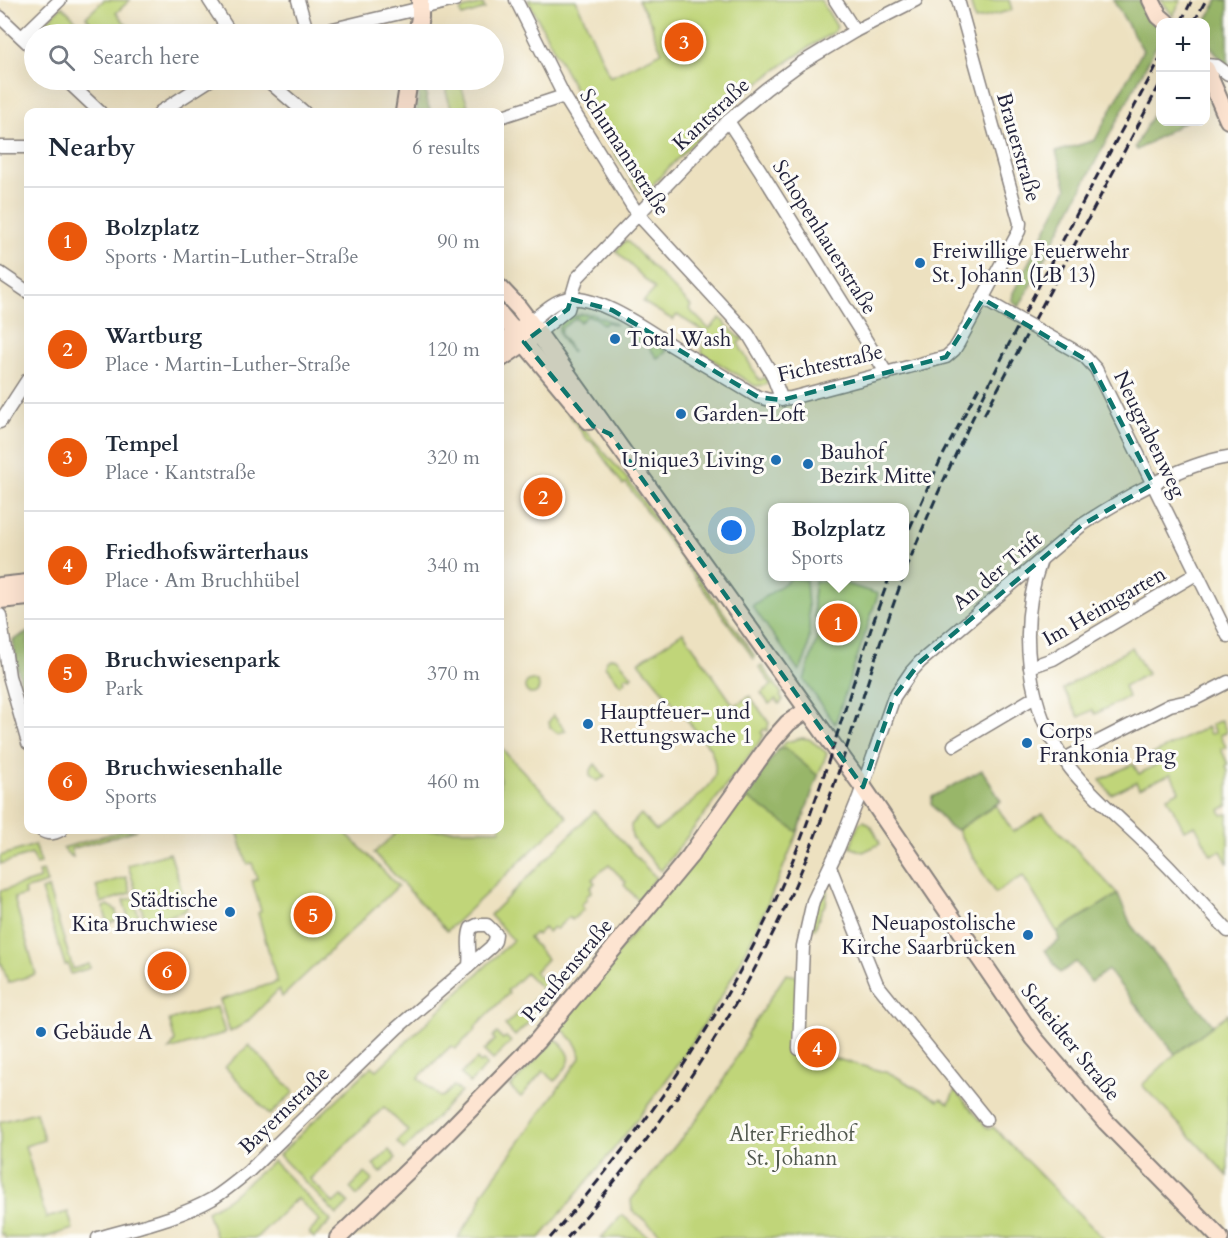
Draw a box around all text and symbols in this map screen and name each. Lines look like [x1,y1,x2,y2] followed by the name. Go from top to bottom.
[1156,18,1210,126] map controls
[1156,18,1210,72] button: +
[664,20,704,64] pin: 3
[24,24,504,90] search box
[45,41,78,74] icon: search
[93,42,200,72] text: Search here
[666,71,756,158] street label: Kantstraße
[1156,72,1210,126] button: −
[573,83,677,222] street label: Schumannstraße
[989,89,1048,205] street label: Brauerstraße
[48,130,136,165] text: Nearby
[412,134,480,161] text: 6 results
[765,154,884,320] street label: Schopenhauerstraße
[105,213,199,243] text: Bolzplatz
[62,228,73,255] text: 1
[437,228,480,255] text: 90 m
[932,237,1129,290] place label: Freiwillige Feuerwehr St. Johann (LB 13)
[105,243,359,270] text: Sports · Martin-Luther-Straße
[913,256,927,270] marker: Freiwillige Feuerwehr St. Johann (LB 13)
[105,321,202,351] text: Wartburg
[627,325,732,354] place label: Total Wash
[608,332,622,346] marker: Total Wash
[62,336,73,363] text: 2
[427,336,480,363] text: 120 m
[774,337,886,390] street label: Fichtestraße
[105,351,351,378] text: Place · Martin-Luther-Straße
[1106,366,1193,503] street label: Neugrabenweg
[693,400,806,429] place label: Garden-Loft
[674,407,688,421] marker: Garden-Loft
[105,429,179,459] text: Tempel
[820,438,932,491] place label: Bauhof Bezirk Mitte
[62,444,73,471] text: 3
[427,444,480,471] text: 320 m
[621,446,764,475] place label: Unique3 Living
[769,453,783,467] marker: Unique3 Living
[801,457,815,471] marker: Bauhof Bezirk Mitte
[105,459,256,486] text: Place · Kantstraße
[524,474,562,520] pin: 2
[768,503,909,581] popup
[791,514,886,544] text: Bolzplatz
[717,516,746,545] your location
[946,525,1048,617] street label: An der Trift
[105,537,309,567] text: Friedhofswärterhaus
[791,544,843,571] text: Sports
[62,552,73,579] text: 4
[427,552,480,579] text: 340 m
[1037,559,1171,653] street label: Im Heimgarten
[105,567,300,594] text: Place · Am Bruchhübel
[818,600,858,646] pin: 1
[105,645,281,675] text: Bruchwiesenpark
[62,660,73,687] text: 5
[427,660,480,687] text: 370 m
[105,675,143,702] text: Park
[600,698,753,751] place label: Hauptfeuer- und Rettungswache 1
[581,717,595,731] marker: Hauptfeuer- und Rettungswache 1
[1039,717,1176,770] place label: Corps Frankonia Prag
[1020,736,1034,750] marker: Corps Frankonia Prag
[105,753,283,783] text: Bruchwiesenhalle
[62,768,73,795] text: 6
[427,768,480,795] text: 460 m
[105,783,157,810] text: Sports
[72,886,218,939] place label: Städtische Kita Bruchwiese
[294,892,332,938] pin: 5
[223,905,237,919] marker: Städtische Kita Bruchwiese
[841,909,1016,962] place label: Neuapostolische Kirche Saarbrücken
[515,912,619,1029] street label: Preußenstraße
[1021,928,1035,942] marker: Neuapostolische Kirche Saarbrücken
[148,948,186,994] pin: 6
[1014,977,1127,1107] street label: Scheidter Straße
[53,1018,153,1047] place label: Gebäude A
[34,1025,48,1039] marker: Gebäude A
[798,1026,836,1070] pin: 4
[233,1060,336,1161] street label: Bayernstraße
[729,1120,858,1173] park label: Alter Friedhof St. Johann

